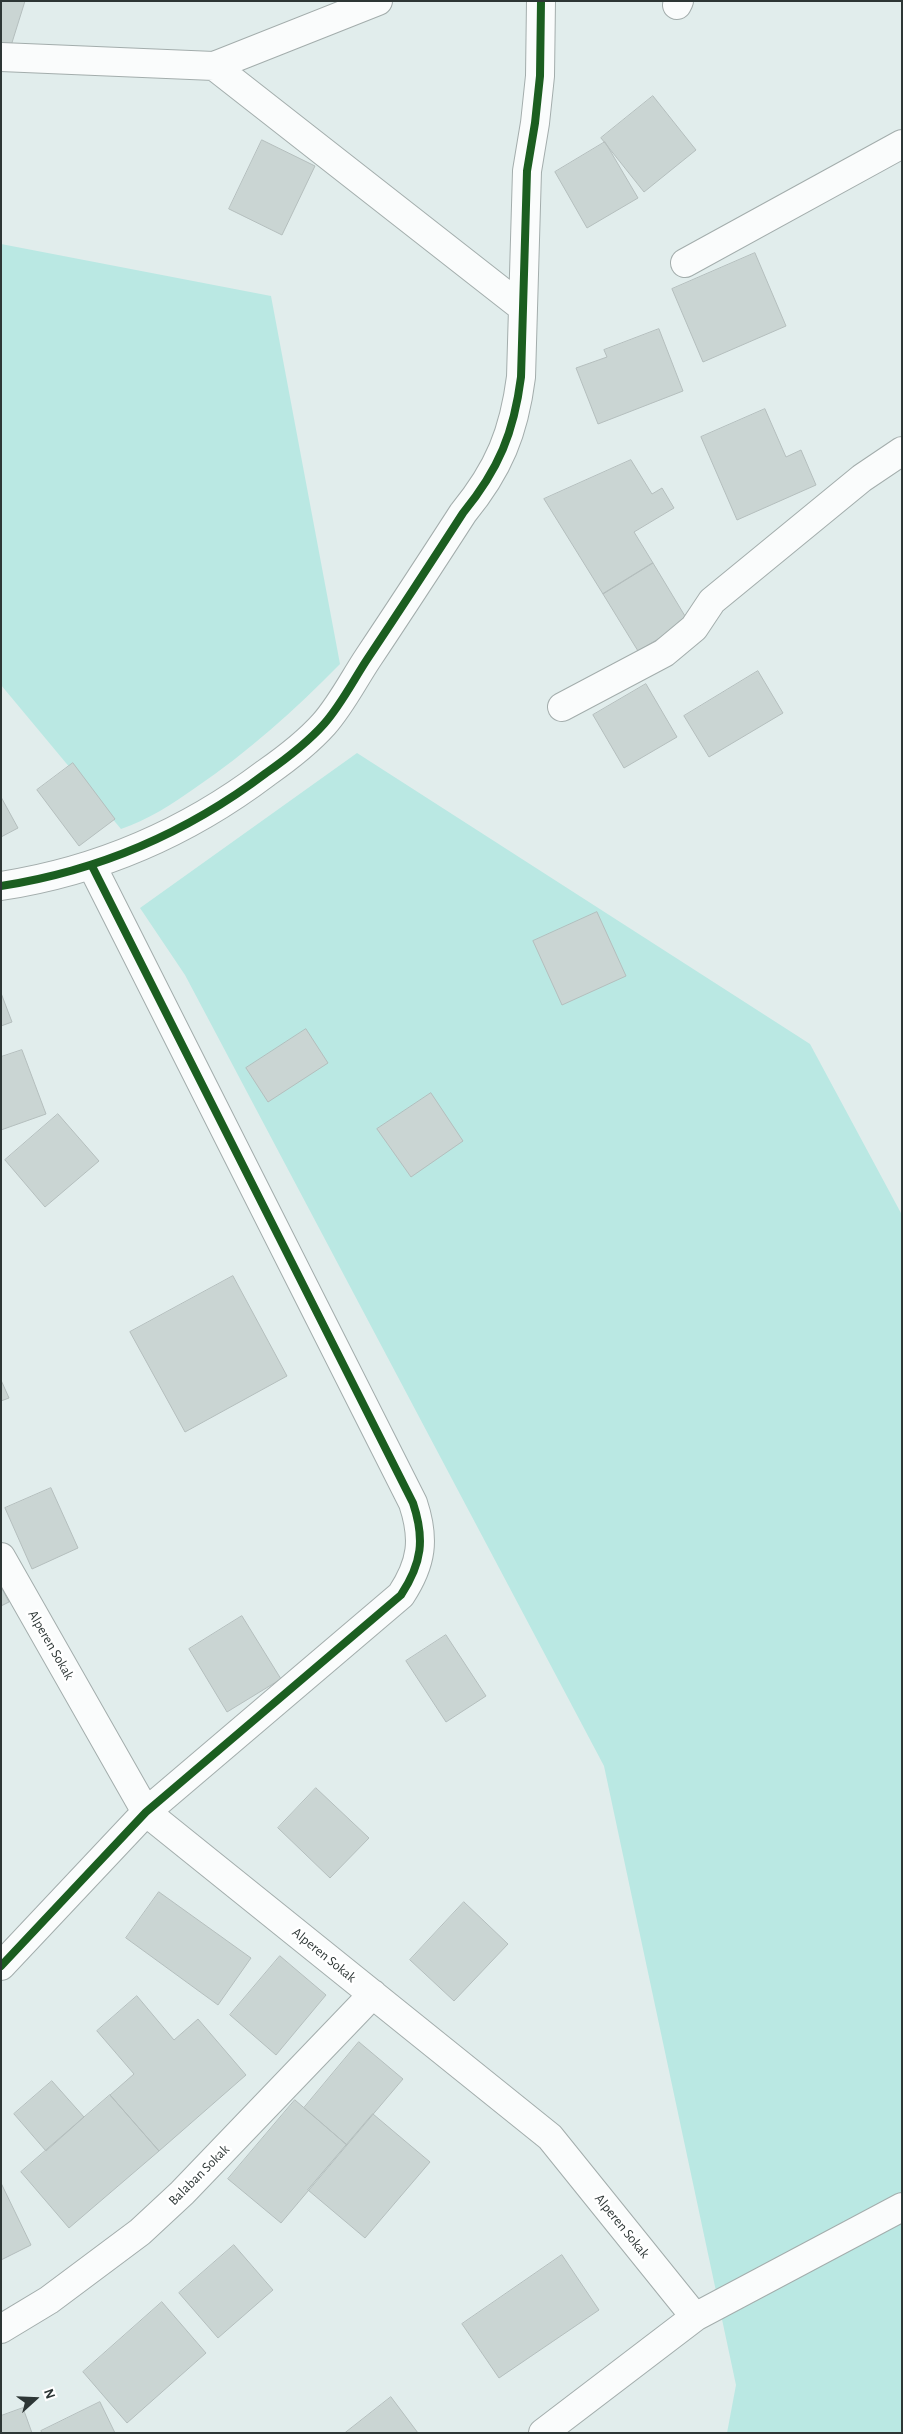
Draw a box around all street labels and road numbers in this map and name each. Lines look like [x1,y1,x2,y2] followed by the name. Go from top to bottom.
[24,1607,78,1683] street label: Alperen Sokak
[288,1924,360,1986] street label: Alperen Sokak
[165,2141,233,2209] street label: Balaban Sokak
[591,2190,653,2262] street label: Alperen Sokak

